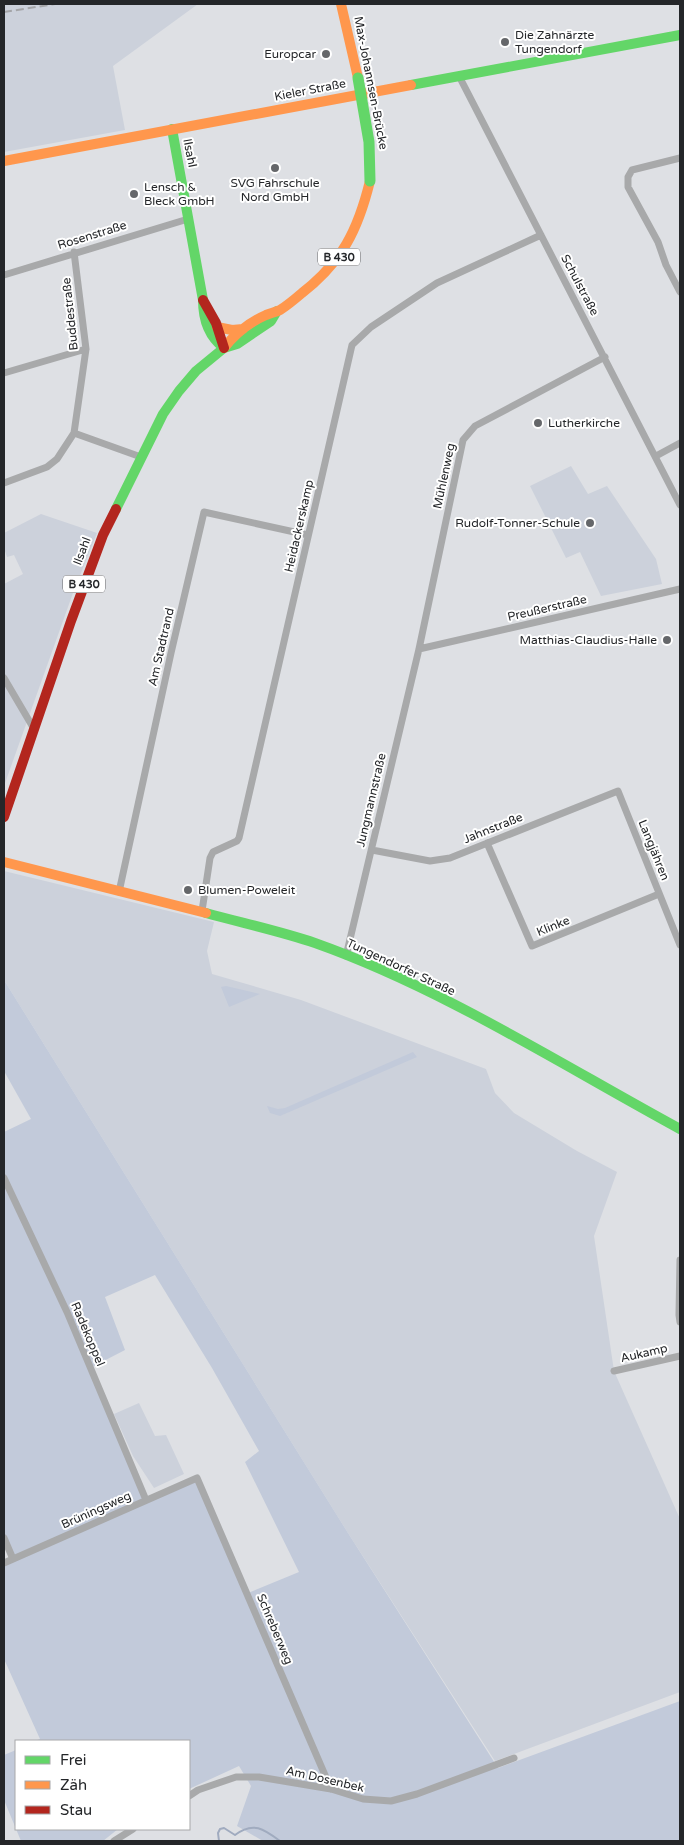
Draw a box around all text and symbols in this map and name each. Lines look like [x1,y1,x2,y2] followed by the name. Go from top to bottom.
[351,15,391,151] street label: Max-Johannsen-Brücke
[515,28,595,56] place label: Die Zahnärzte Tungendorf
[499,36,511,48] marker: Die Zahnärzte Tungendorf
[264,47,316,61] place label: Europcar
[320,48,332,60] marker: Europcar
[273,76,347,104] street label: Kieler Straße
[180,137,200,169] street label: Ilsahl
[269,162,281,174] marker: SVG Fahrschule Nord GmbH
[230,176,320,204] place label: SVG Fahrschule Nord GmbH
[144,180,215,208] place label: Lensch & Bleck GmbH
[128,188,140,200] marker: Lensch & Bleck GmbH
[56,218,128,252] street label: Rosenstraße
[318,248,360,266] road number: B 430
[558,252,602,318] street label: Schulstraße
[59,277,81,351] street label: Buddestraße
[548,416,620,430] place label: Lutherkirche
[532,417,544,429] marker: Lutherkirche
[430,442,458,510] street label: Mühlenweg
[282,478,316,574] street label: Heidackerskamp
[455,516,580,530] place label: Rudolf-Tonner-Schule
[584,517,596,529] marker: Rudolf-Tonner-Schule
[70,535,94,567] street label: Ilsahl
[63,576,105,592] road number: B 430
[506,592,588,624] street label: Preußerstraße
[145,607,177,687] street label: Am Stadtrand
[520,633,657,647] place label: Matthias-Claudius-Halle
[661,634,673,646] marker: Matthias-Claudius-Halle
[353,752,389,848] street label: Jungmannstraße
[461,810,525,846] street label: Jahnstraße
[635,818,673,882] street label: Langjähren
[198,883,296,897] place label: Blumen-Poweleit
[182,884,194,896] marker: Blumen-Poweleit
[534,913,572,939] street label: Klinke
[344,936,458,998] street label: Tungendorfer Straße
[68,1300,108,1368] street label: Radekoppel
[619,1341,669,1365] street label: Aukamp
[59,1488,133,1532] street label: Brüningsweg
[254,1592,296,1666] street label: Schreberweg
[15,1740,190,1830] legend
[60,1751,86,1769] text: Frei
[285,1763,366,1795] street label: Am Dosenbek
[60,1776,87,1794] text: Zäh
[60,1801,92,1819] text: Stau

